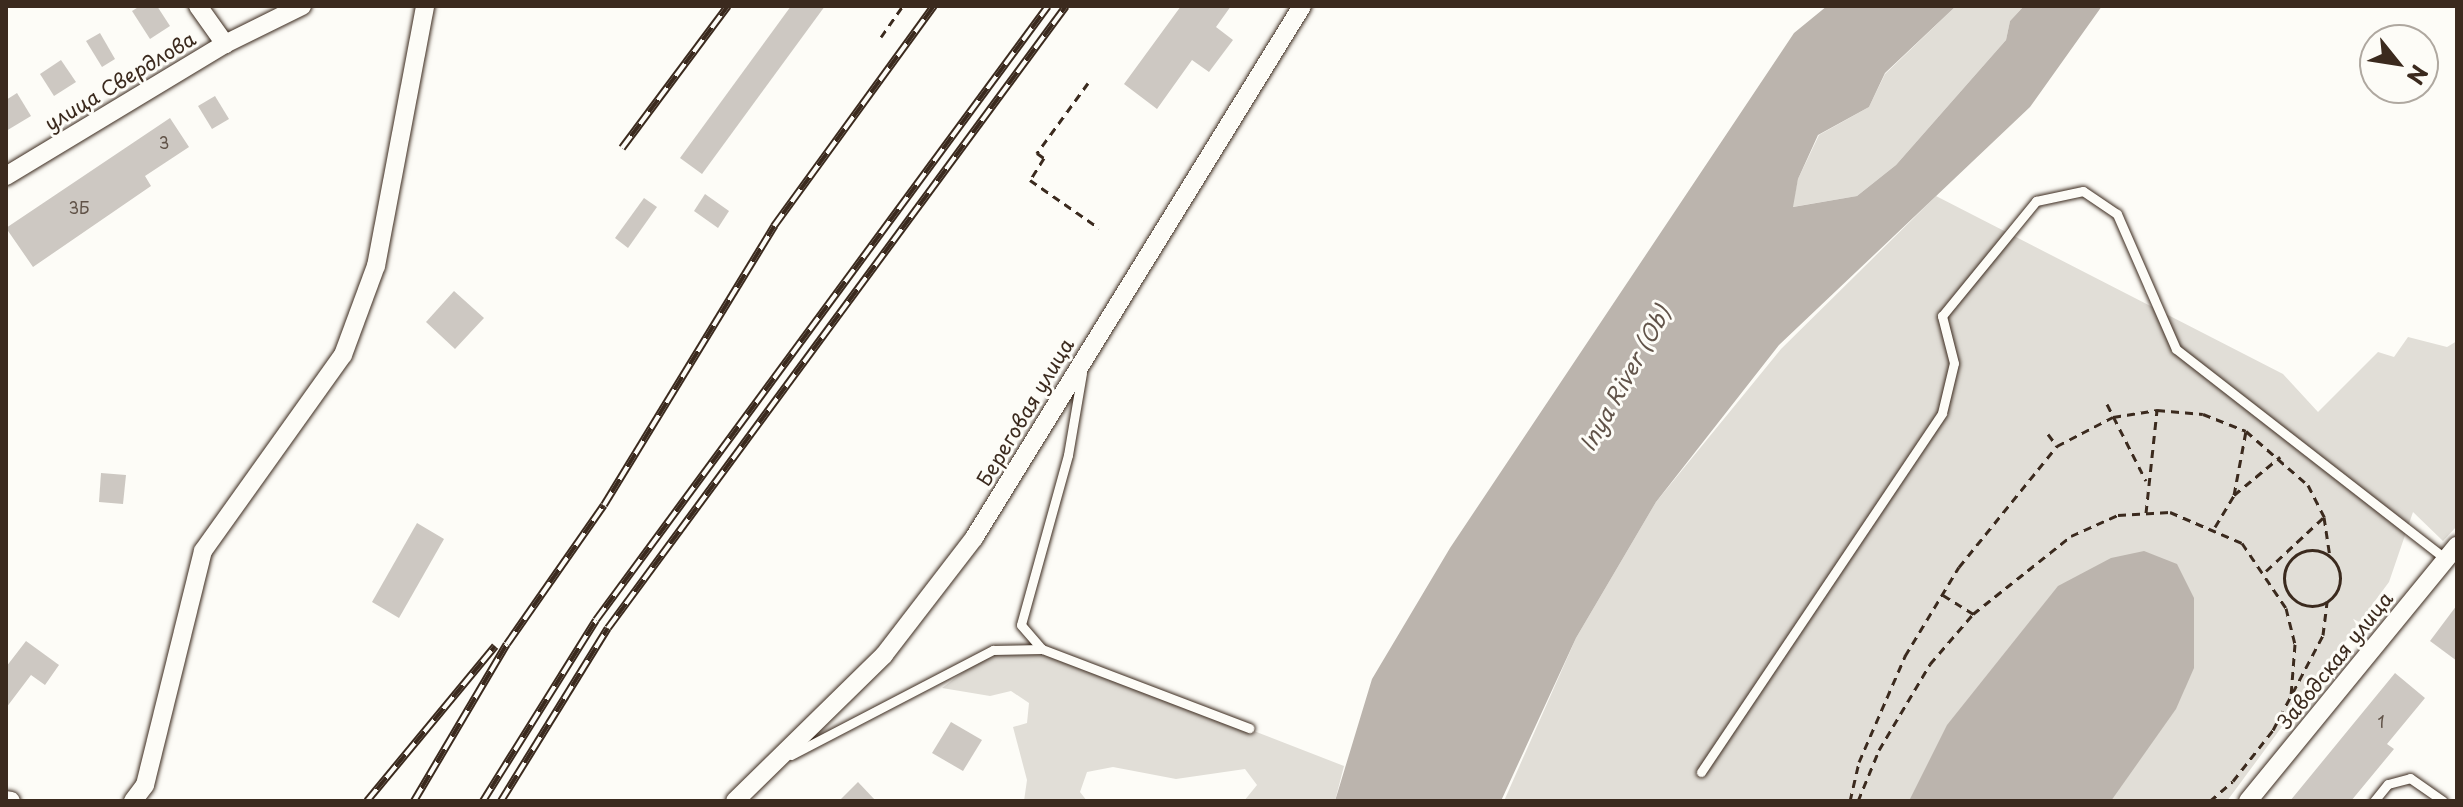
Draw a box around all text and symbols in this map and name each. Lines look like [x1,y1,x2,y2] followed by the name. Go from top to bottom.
[2359,24,2439,104] north arrow
[40,26,200,136] street label: улица Свердлова
[2400,59,2437,91] text: N
[159,132,169,152] house number: 3
[69,197,89,217] house number: 3Б
[1573,301,1675,455] water label: Inya River (Ob)
[971,334,1079,490] street label: Береговая улица
[2272,586,2398,734] street label: Заводская улица
[2377,711,2385,731] house number: 1

